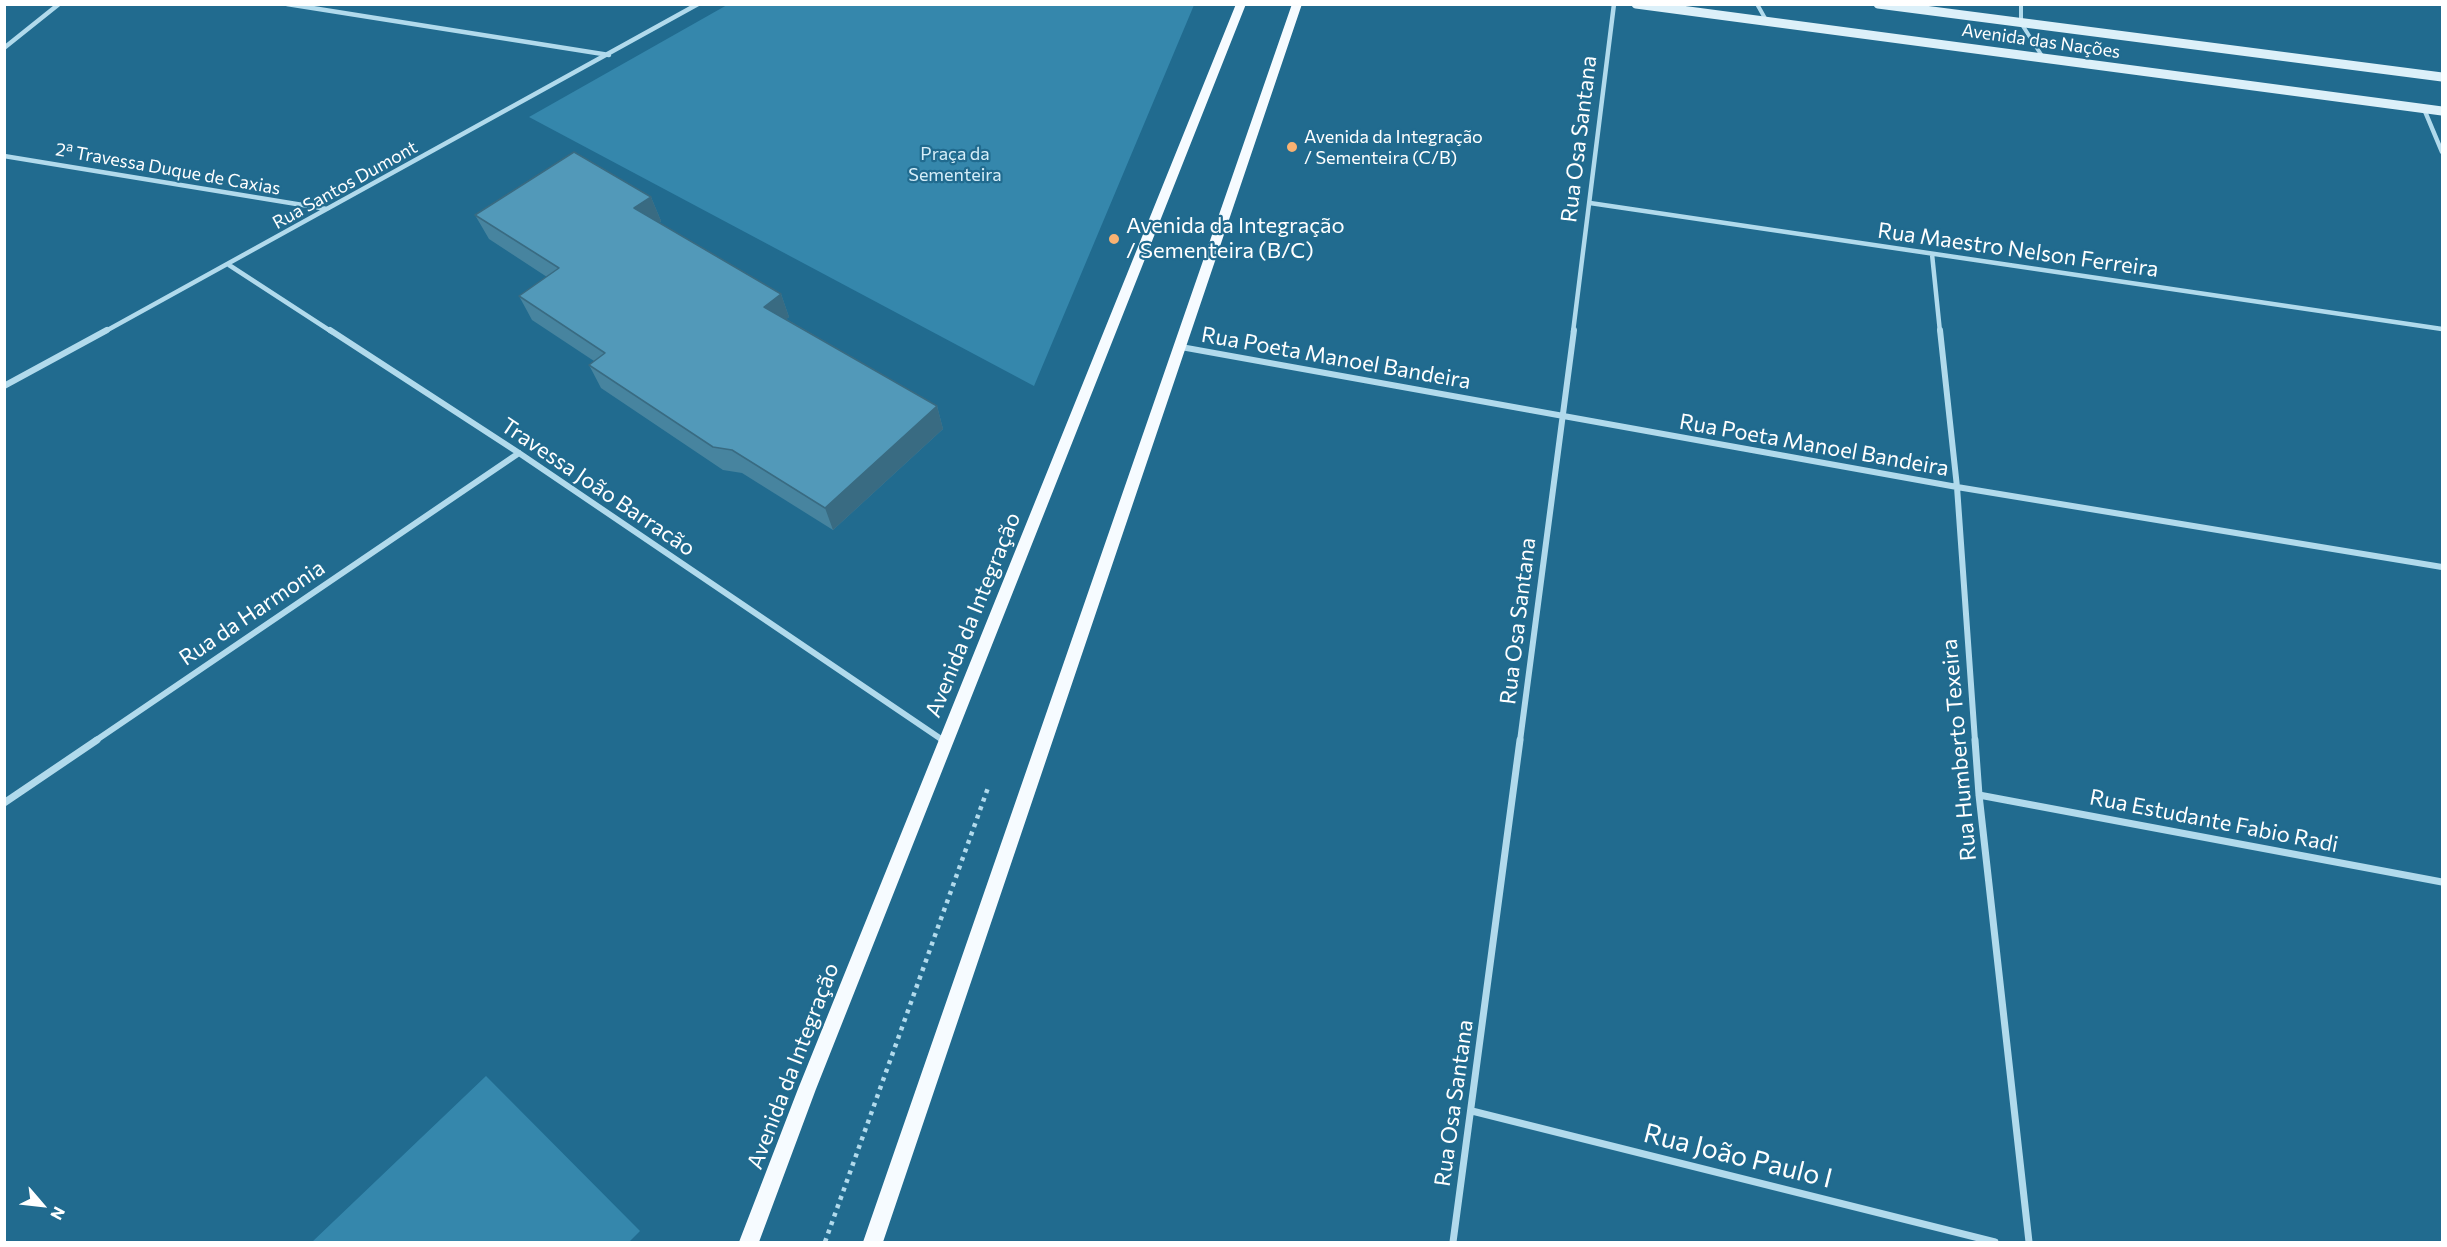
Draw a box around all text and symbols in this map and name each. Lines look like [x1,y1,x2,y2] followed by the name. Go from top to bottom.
[1960,19,2122,63] street label: Avenida das Nações
[1556,54,1602,224] street label: Rua Osa Santana
[1304,126,1483,168] place label: Avenida da Integração / Sementeira (C/B)
[269,136,421,234] street label: Rua Santos Dumont
[54,139,282,199] street label: 2ª Travessa Duque de Caxias
[1285,140,1299,154] marker: Avenida da Integração / Sementeira (C/B)
[908,143,1002,186] park label: Praça da Sementeira
[1126,213,1345,264] place label: Avenida da Integração / Sementeira (B/C)
[1876,217,2160,283] street label: Rua Maestro Nelson Ferreira
[1107,232,1121,246] marker: Avenida da Integração / Sementeira (B/C)
[1199,321,1473,395] street label: Rua Poeta Manoel Bandeira
[1677,408,1951,482] street label: Rua Poeta Manoel Bandeira
[496,412,700,562] street label: Travessa João Barracão
[920,509,1026,721] street label: Avenida da Integração
[1495,536,1541,706] street label: Rua Osa Santana
[174,555,330,671] street label: Rua da Harmonia
[1936,638,1982,862] street label: Rua Humberto Texeira
[2087,784,2341,858] street label: Rua Estudante Fabio Radi
[742,959,844,1173] street label: Avenida da Integração
[1429,1018,1479,1188] street label: Rua Osa Santana
[1640,1117,1836,1195] street label: Rua João Paulo I
[12,1175,72,1235] north arrow
[47,1204,70,1223] text: N

